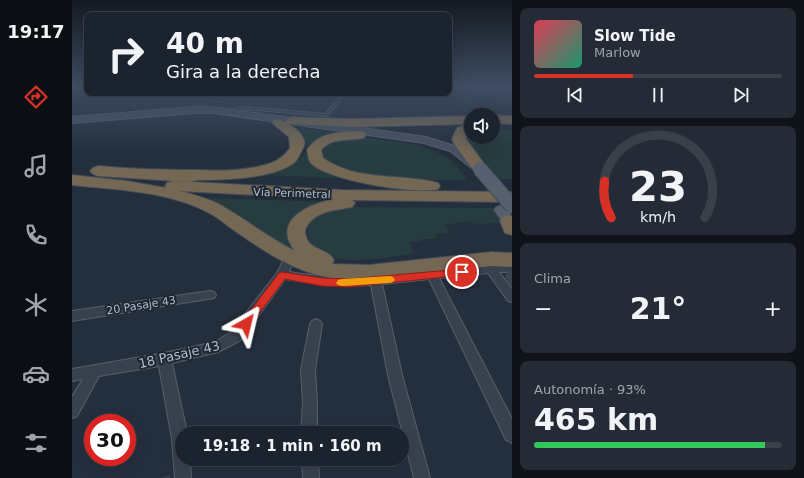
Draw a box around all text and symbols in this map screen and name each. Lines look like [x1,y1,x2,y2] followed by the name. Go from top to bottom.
[7,21,65,42] text: 19:17
[166,27,244,60] text: 40 m
[594,27,676,45] text: Slow Tide
[100,28,152,80] icon: right
[594,45,641,60] text: Marlow
[166,61,321,82] text: Gira a la derecha
[22,83,50,111] icon: directions
[564,84,586,106] icon: previous
[647,84,669,106] icon: pause
[730,84,752,106] icon: next
[464,108,500,144] map controls
[464,108,500,144] button: sound
[22,152,50,180] icon: music
[629,162,687,211] text: 23
[253,186,331,201] street label: Vía Perimetral
[640,209,676,225] text: km/h
[22,221,50,249] icon: phone
[445,255,479,289] pin
[451,261,473,283] icon: arrive
[534,271,571,286] text: Clima
[22,291,50,319] icon: climate
[630,291,686,326] text: 21°
[105,294,177,317] street label: 20 Pasaje 43
[534,296,552,321] text: −
[764,296,782,321] text: +
[225,303,267,345] position arrow
[137,338,221,371] street label: 18 Pasaje 43
[22,360,50,388] icon: car
[534,382,646,397] text: Autonomía · 93%
[534,402,658,437] text: 465 km
[84,414,136,466] speed limit sign: 30
[22,429,50,457] icon: filters
[202,437,382,455] text: 19:18 · 1 min · 160 m

